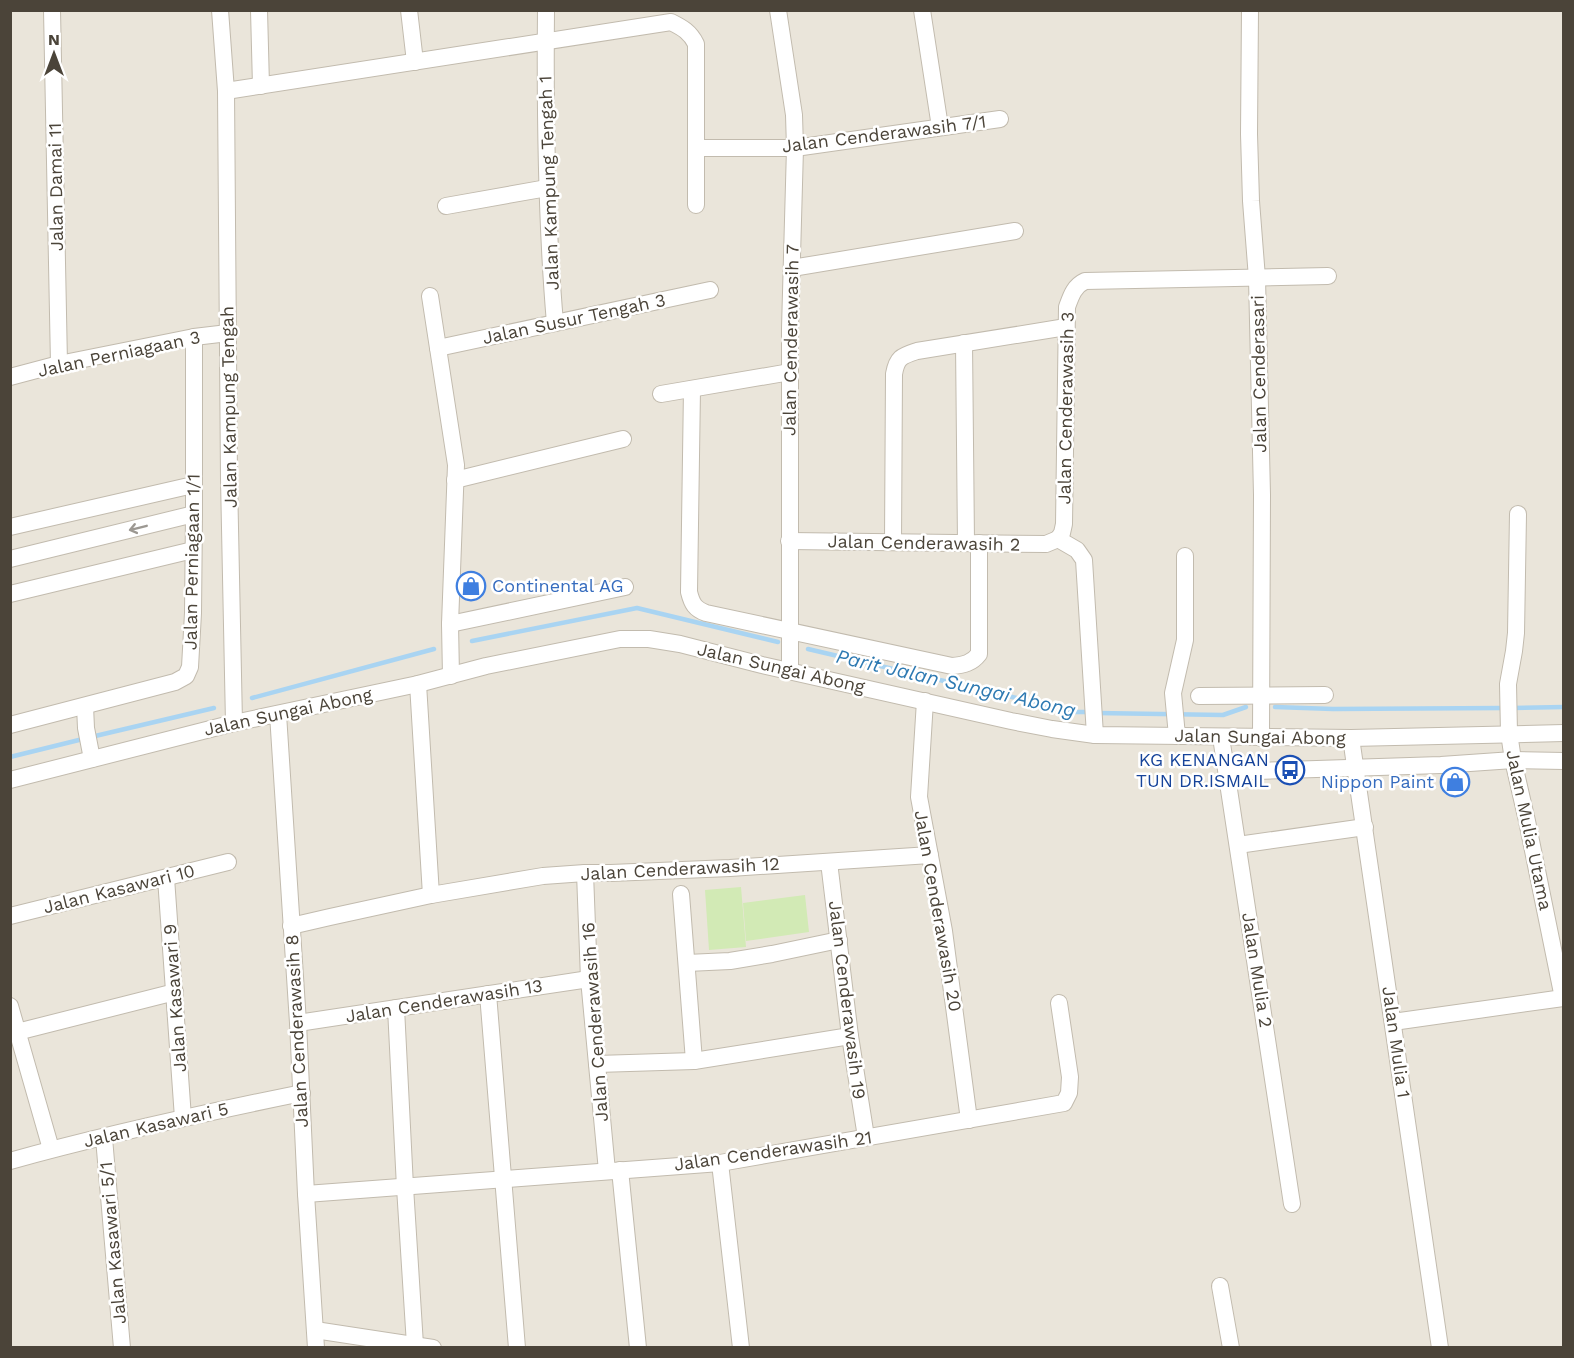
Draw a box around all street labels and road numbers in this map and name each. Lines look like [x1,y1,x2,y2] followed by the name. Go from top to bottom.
[534,75,563,291] street label: Jalan Kampung Tengah 1
[781,111,987,156] street label: Jalan Cenderawasih 7/1
[44,123,67,251] street label: Jalan Damai 11
[778,244,803,436] street label: Jalan Cenderawasih 7
[480,289,667,348] street label: Jalan Susur Tengah 3
[1247,295,1270,453] street label: Jalan Cenderasari
[216,306,241,508] street label: Jalan Kampung Tengah
[1053,311,1078,505] street label: Jalan Cenderawasih 3
[36,326,202,381] street label: Jalan Perniagaan 3
[179,474,204,650] street label: Jalan Perniagaan 1/1
[827,530,1021,555] street label: Jalan Cenderawasih 2
[695,638,867,697] street label: Jalan Sungai Abong
[202,683,374,740] street label: Jalan Sungai Abong
[1174,725,1346,749] street label: Jalan Sungai Abong
[1502,748,1557,912] street label: Jalan Mulia Utama
[910,809,967,1013] street label: Jalan Cenderawasih 20
[580,853,780,884] street label: Jalan Cenderawasih 12
[41,860,197,918] street label: Jalan Kasawari 10
[825,899,870,1100] street label: Jalan Cenderawasih 19
[1238,911,1277,1029] street label: Jalan Mulia 2
[577,922,612,1122] street label: Jalan Cenderawasih 16
[159,923,190,1073] street label: Jalan Kasawari 9
[281,934,312,1128] street label: Jalan Cenderawasih 8
[344,975,544,1026] street label: Jalan Cenderawasih 13
[1378,985,1415,1099] street label: Jalan Mulia 1
[81,1098,230,1151] street label: Jalan Kasawari 5
[673,1126,873,1175] street label: Jalan Cenderawasih 21
[95,1161,130,1325] street label: Jalan Kasawari 5/1

